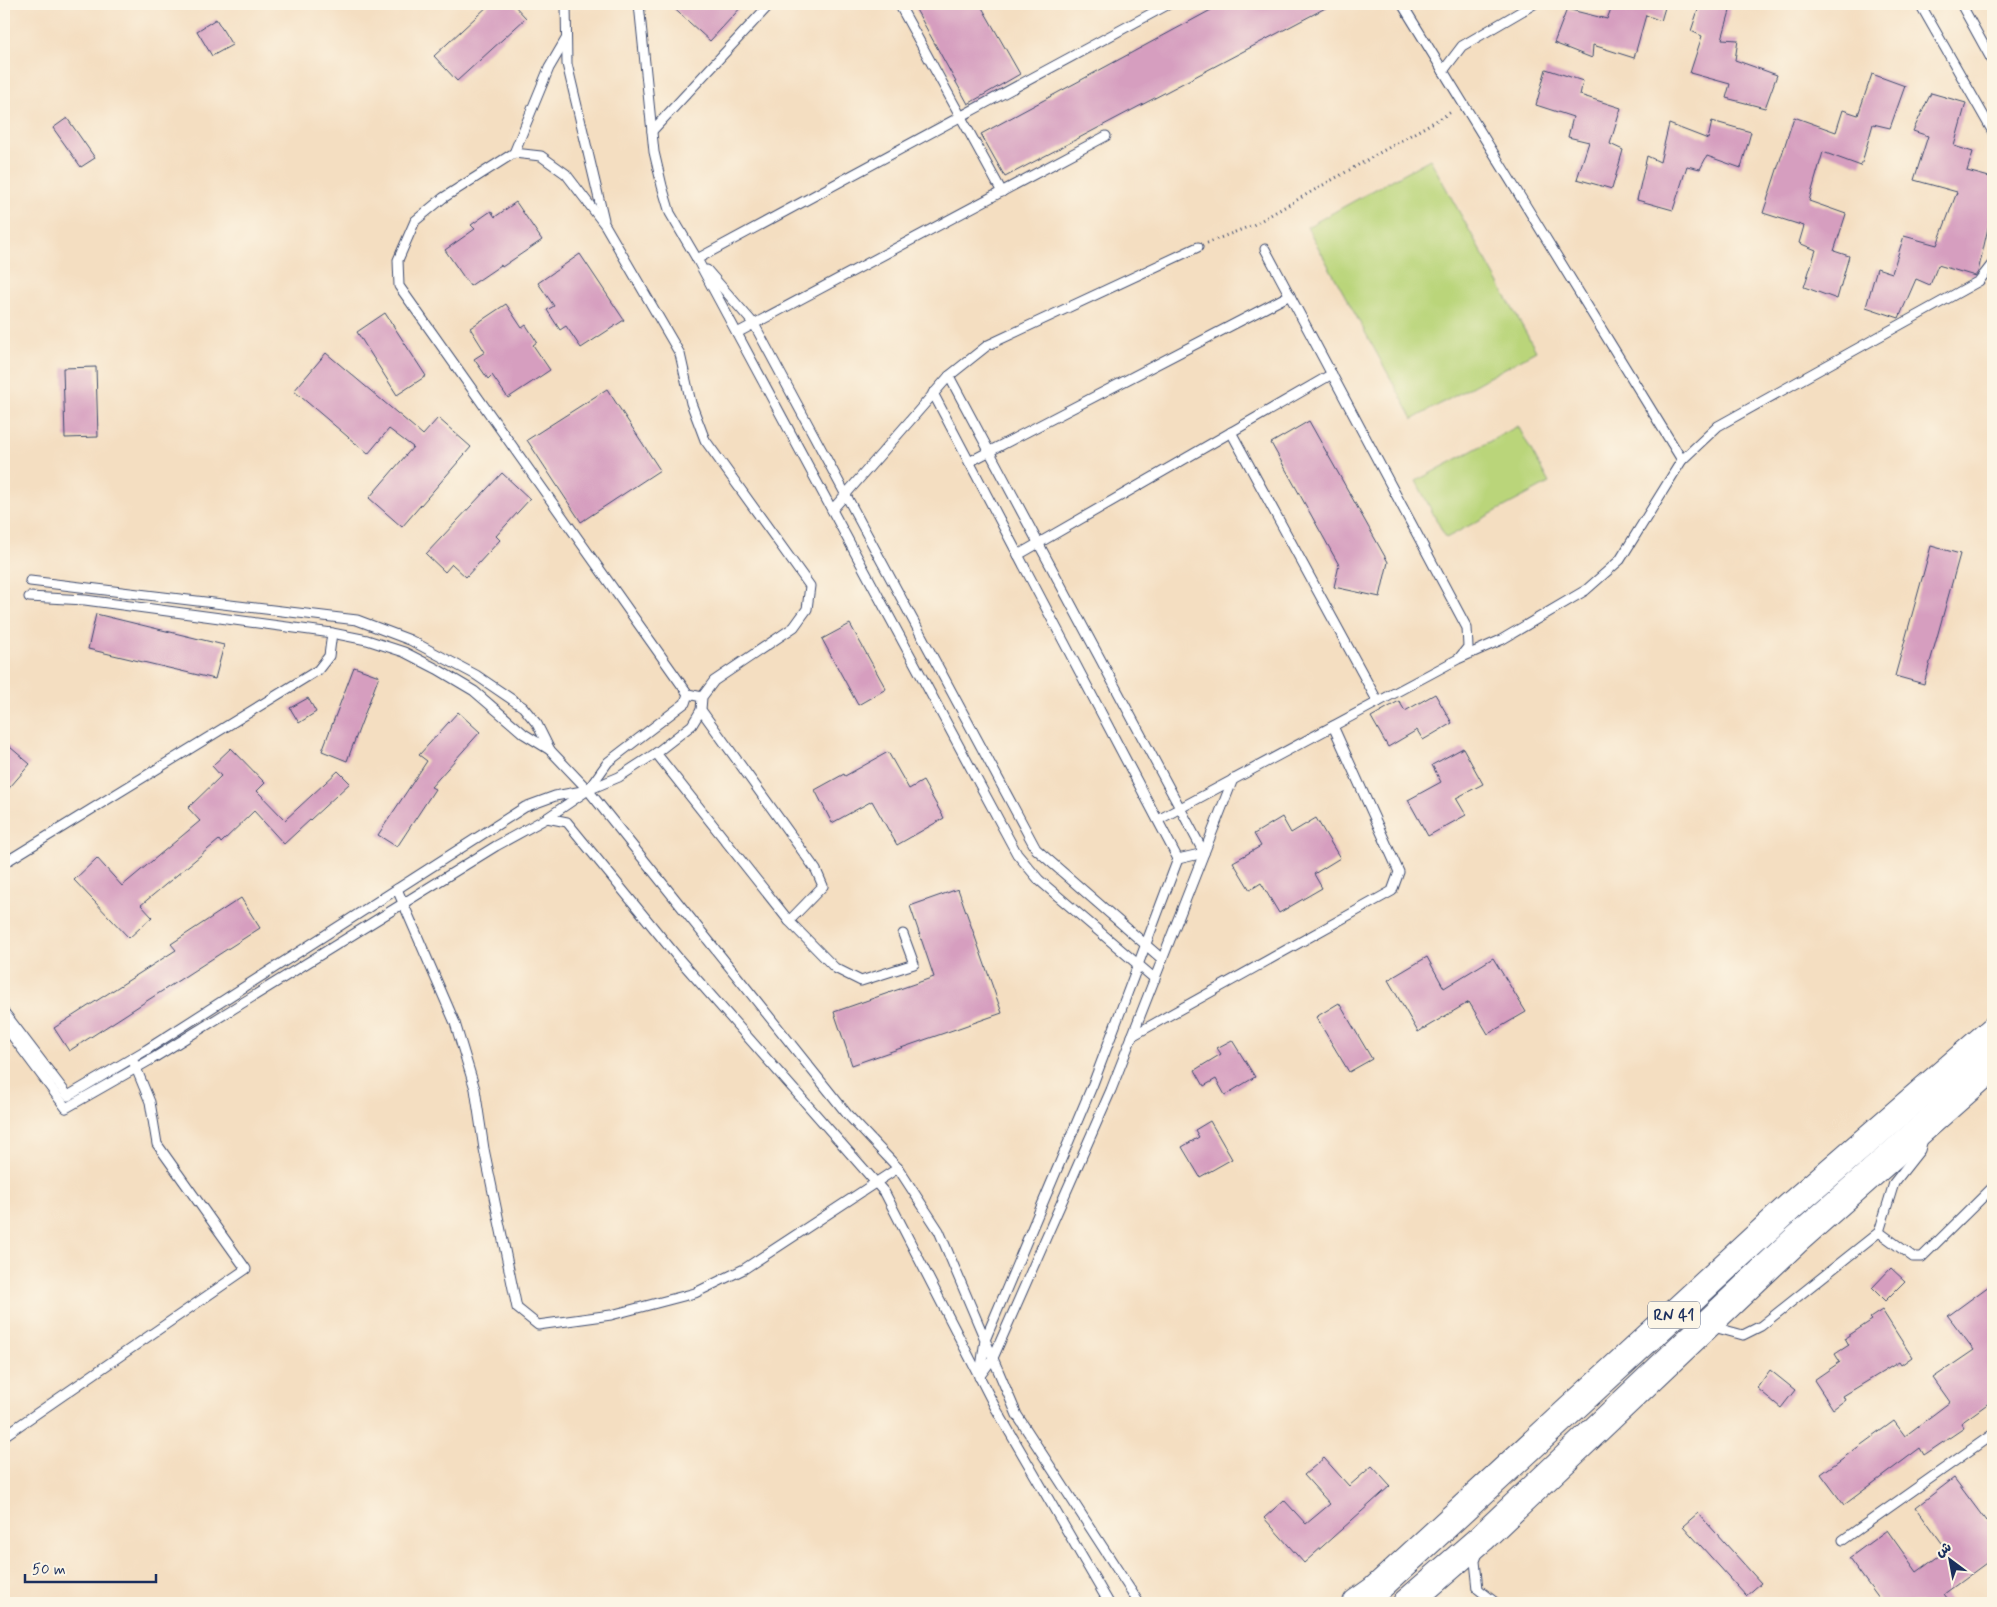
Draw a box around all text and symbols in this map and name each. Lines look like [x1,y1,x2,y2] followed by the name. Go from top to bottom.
[1648,1302,1700,1328] road number: RN 41
[1924,1534,1974,1584] north arrow
[1932,1538,1955,1562] text: ش
[25,1552,156,1584] scale bar
[32,1560,66,1580] text: 50 m

